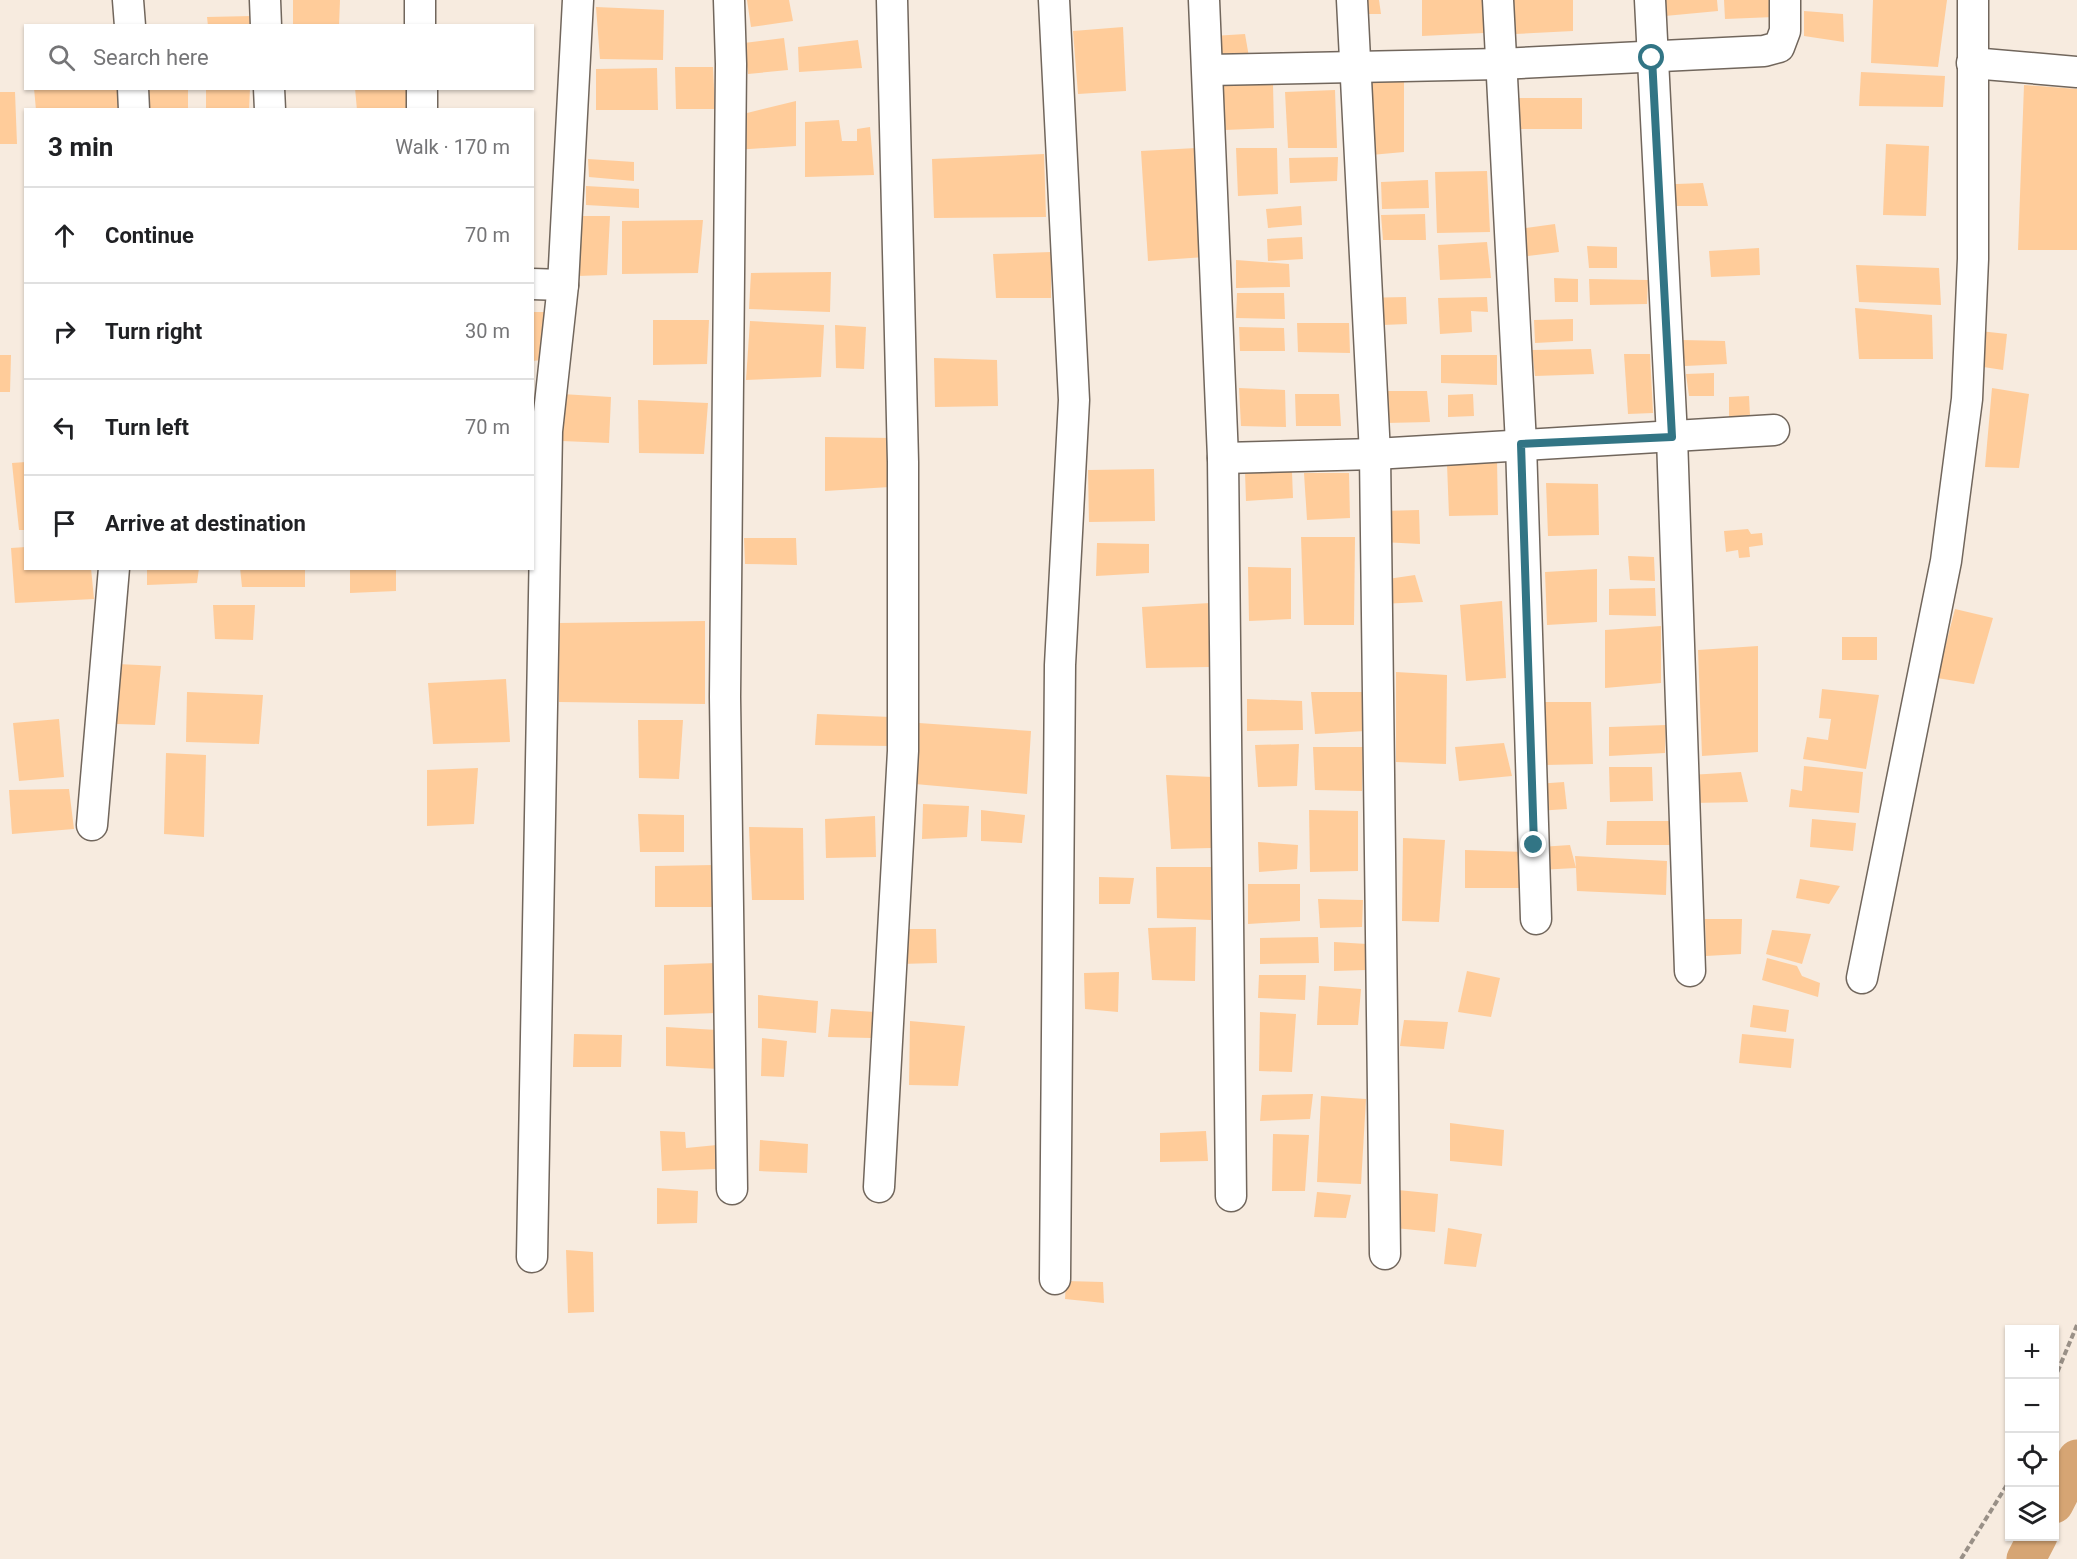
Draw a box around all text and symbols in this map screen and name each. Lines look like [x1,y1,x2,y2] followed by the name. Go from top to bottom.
[24,24,534,90] search box
[45,41,78,74] icon: search
[1638,44,1664,70] route start
[93,45,209,70] text: Search here
[48,132,113,162] text: 3 min
[395,135,510,159] text: Walk · 170 m
[48,219,81,252] icon: ahead
[105,223,194,248] text: Continue
[465,223,510,247] text: 70 m
[48,315,81,348] icon: right
[105,319,202,344] text: Turn right
[465,319,510,343] text: 30 m
[48,411,81,444] icon: left
[105,415,189,440] text: Turn left
[465,415,510,439] text: 70 m
[48,507,81,540] icon: arrive
[105,511,306,536] text: Arrive at destination
[1520,831,1546,857] route end
[2005,1325,2059,1541] map controls
[2005,1325,2059,1379] button: +
[2005,1379,2059,1433] button: −
[2005,1433,2059,1487] button: locate
[2005,1487,2059,1541] button: layers

